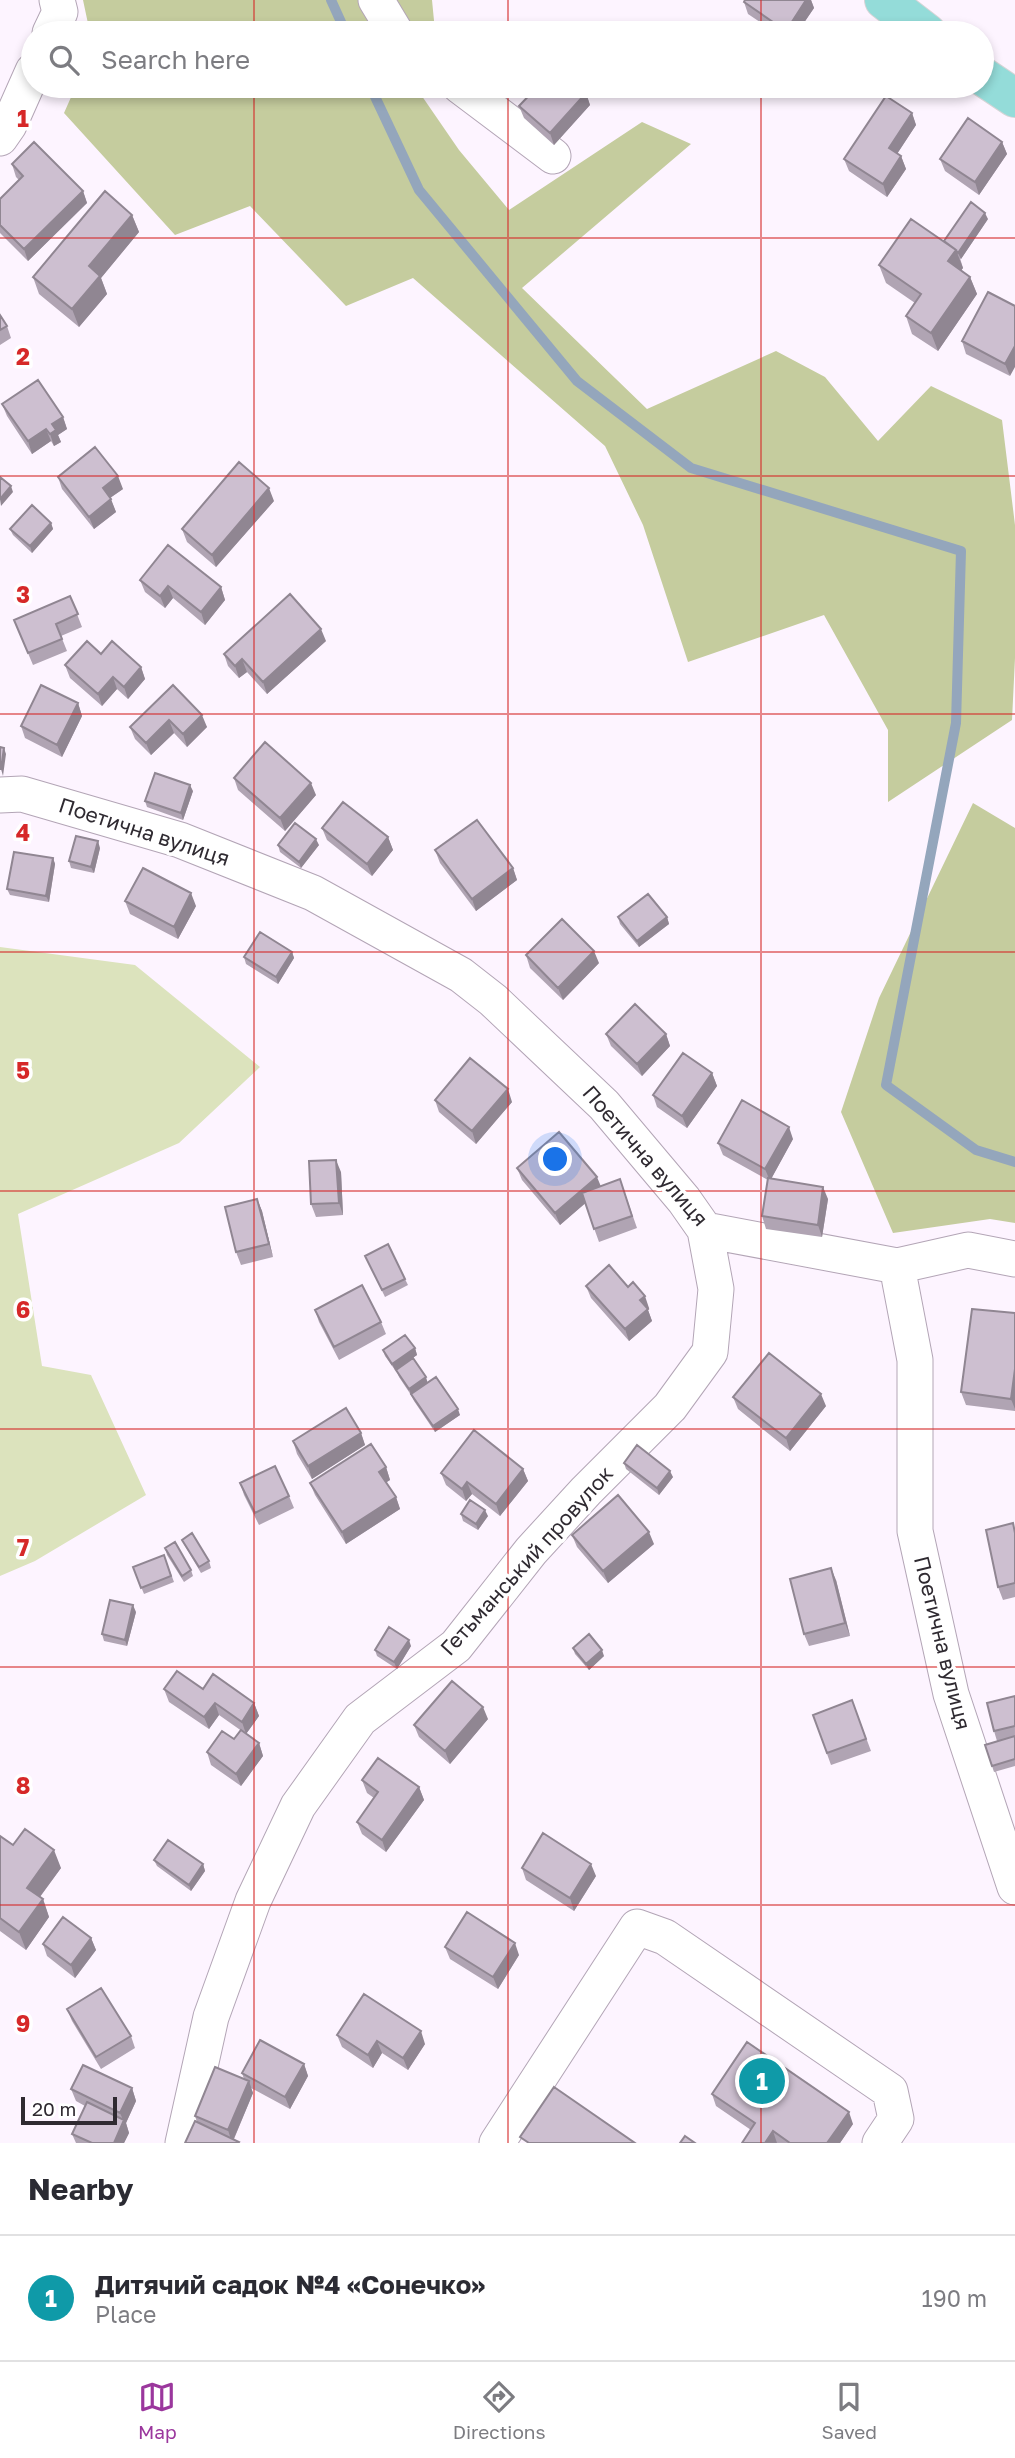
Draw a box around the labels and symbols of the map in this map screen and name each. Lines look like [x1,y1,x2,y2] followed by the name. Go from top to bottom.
[17,104,29,132] text: 1
[16,342,30,370] text: 2
[16,580,30,608] text: 3
[56,791,233,871] street label: Поетична вулиця
[16,818,30,846] text: 4
[16,1056,30,1084] text: 5
[578,1080,714,1231] street label: Поетична вулиця
[538,1142,572,1176] your location
[16,1295,30,1323] text: 6
[434,1460,618,1660] street label: Гетьманський провулок
[17,1533,29,1561] text: 7
[909,1553,977,1732] street label: Поетична вулиця
[16,1771,30,1799] text: 8
[16,2009,30,2037] text: 9
[739,2055,785,2107] pin: 1
[21,2094,117,2126] scale bar

